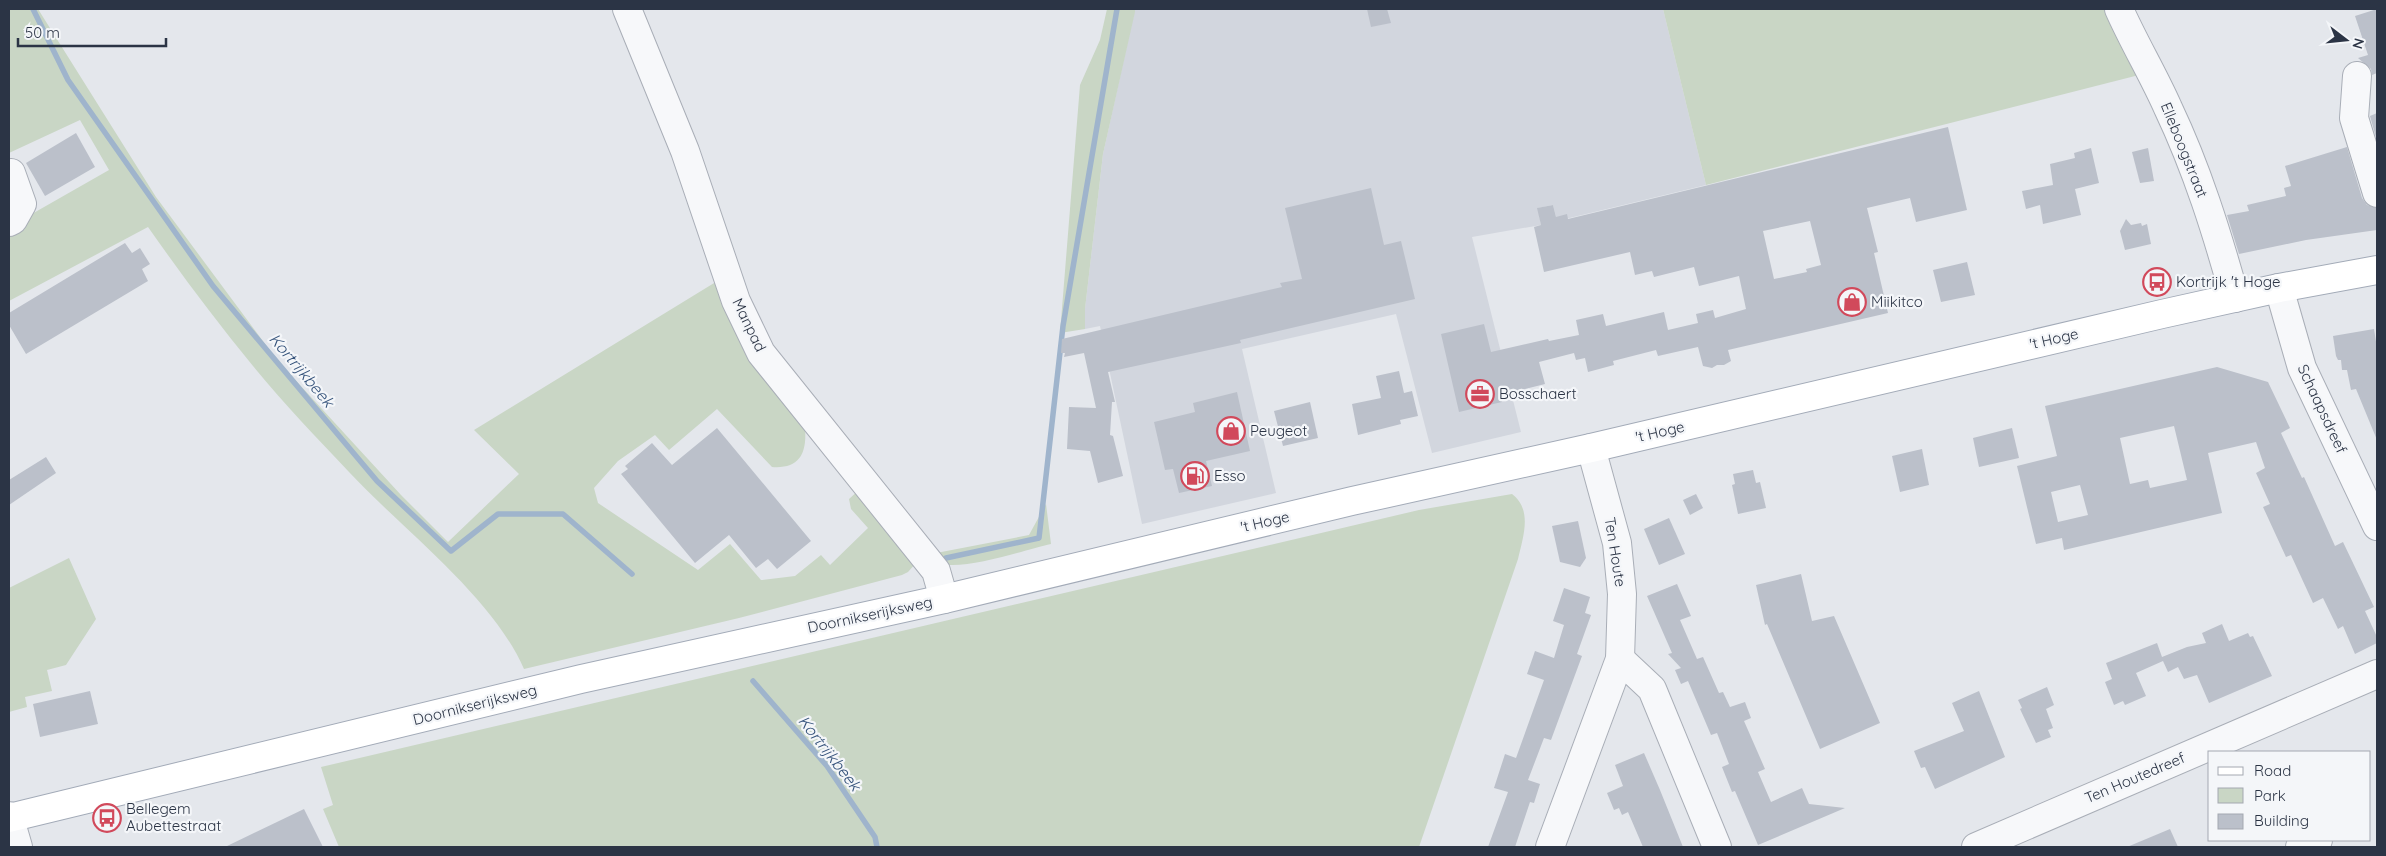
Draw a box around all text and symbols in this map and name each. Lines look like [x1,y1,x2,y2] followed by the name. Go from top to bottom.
[18,15,165,47] scale bar
[2321,15,2371,65] north arrow
[25,23,60,42] text: 50 m
[2348,36,2369,51] text: N
[2157,99,2212,200] street label: Elleboogstraat
[2142,267,2172,297] bus stop icon: Kortrijk 't Hoge
[2176,272,2280,291] place label: Kortrijk 't Hoge
[1837,287,1867,317] shop icon: Miikitco
[1871,292,1923,311] place label: Miikitco
[728,295,771,355] street label: Manpad
[2028,324,2080,353] street label: 't Hoge
[265,329,340,412] water label: Kortrijkbeek
[2294,361,2352,457] street label: Schaapsdreef
[1465,379,1495,409] office icon: Bosschaert
[1499,384,1577,403] place label: Bosschaert
[1216,416,1246,446] shop icon: Peugeot
[1634,417,1686,446] street label: 't Hoge
[1250,421,1307,440] place label: Peugeot
[1180,461,1210,491] fuel station icon: Esso
[1214,466,1246,485] place label: Esso
[1239,507,1291,536] street label: 't Hoge
[1601,516,1630,588] street label: Ten Houte
[806,592,934,637] street label: Doornikserijksweg
[411,680,539,729] street label: Doornikserijksweg
[794,711,867,796] water label: Kortrijkbeek
[2082,748,2188,807] street label: Ten Houtedreef
[2208,751,2371,841] legend
[2254,761,2291,780] text: Road
[2254,786,2286,805] text: Park
[126,799,221,835] place label: Bellegem Aubettestraat
[92,803,122,833] bus stop icon: Bellegem Aubettestraat
[2254,811,2309,830] text: Building

